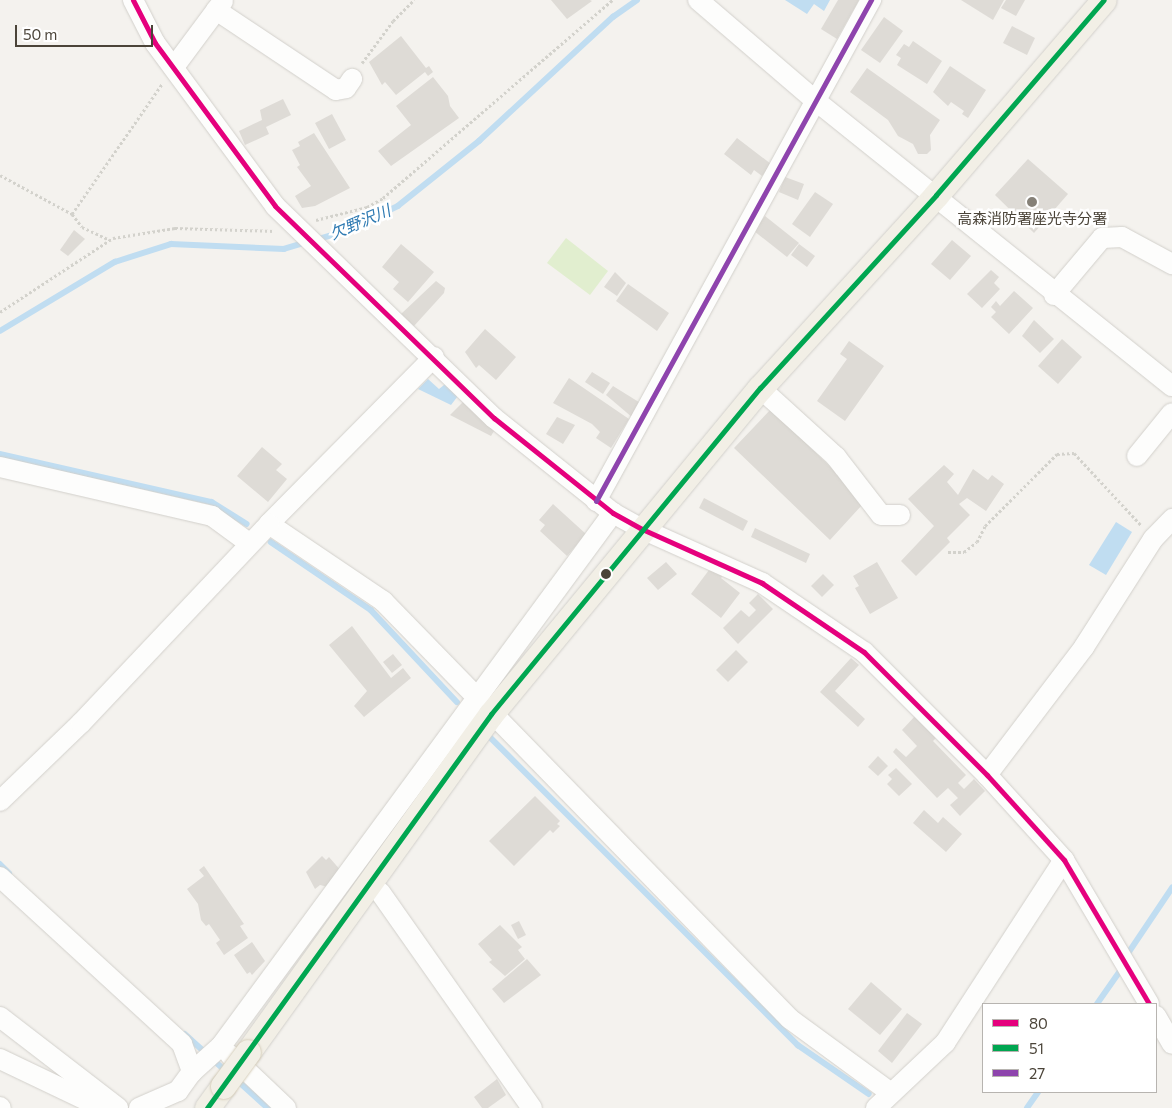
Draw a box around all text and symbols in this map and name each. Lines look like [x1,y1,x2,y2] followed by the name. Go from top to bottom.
[18,15,155,47] scale bar
[23,25,57,43] text: 50 m
[1026,196,1038,208] marker: 高森消防署座光寺分署
[327,201,393,243] water label: 欠野沢川
[957,210,1107,228] place label: 高森消防署座光寺分署
[601,569,611,579] unlabelled marker
[982,1003,1157,1093] legend
[1029,1014,1048,1032] text: 80
[1029,1039,1044,1057] text: 51
[1029,1064,1045,1082] text: 27

